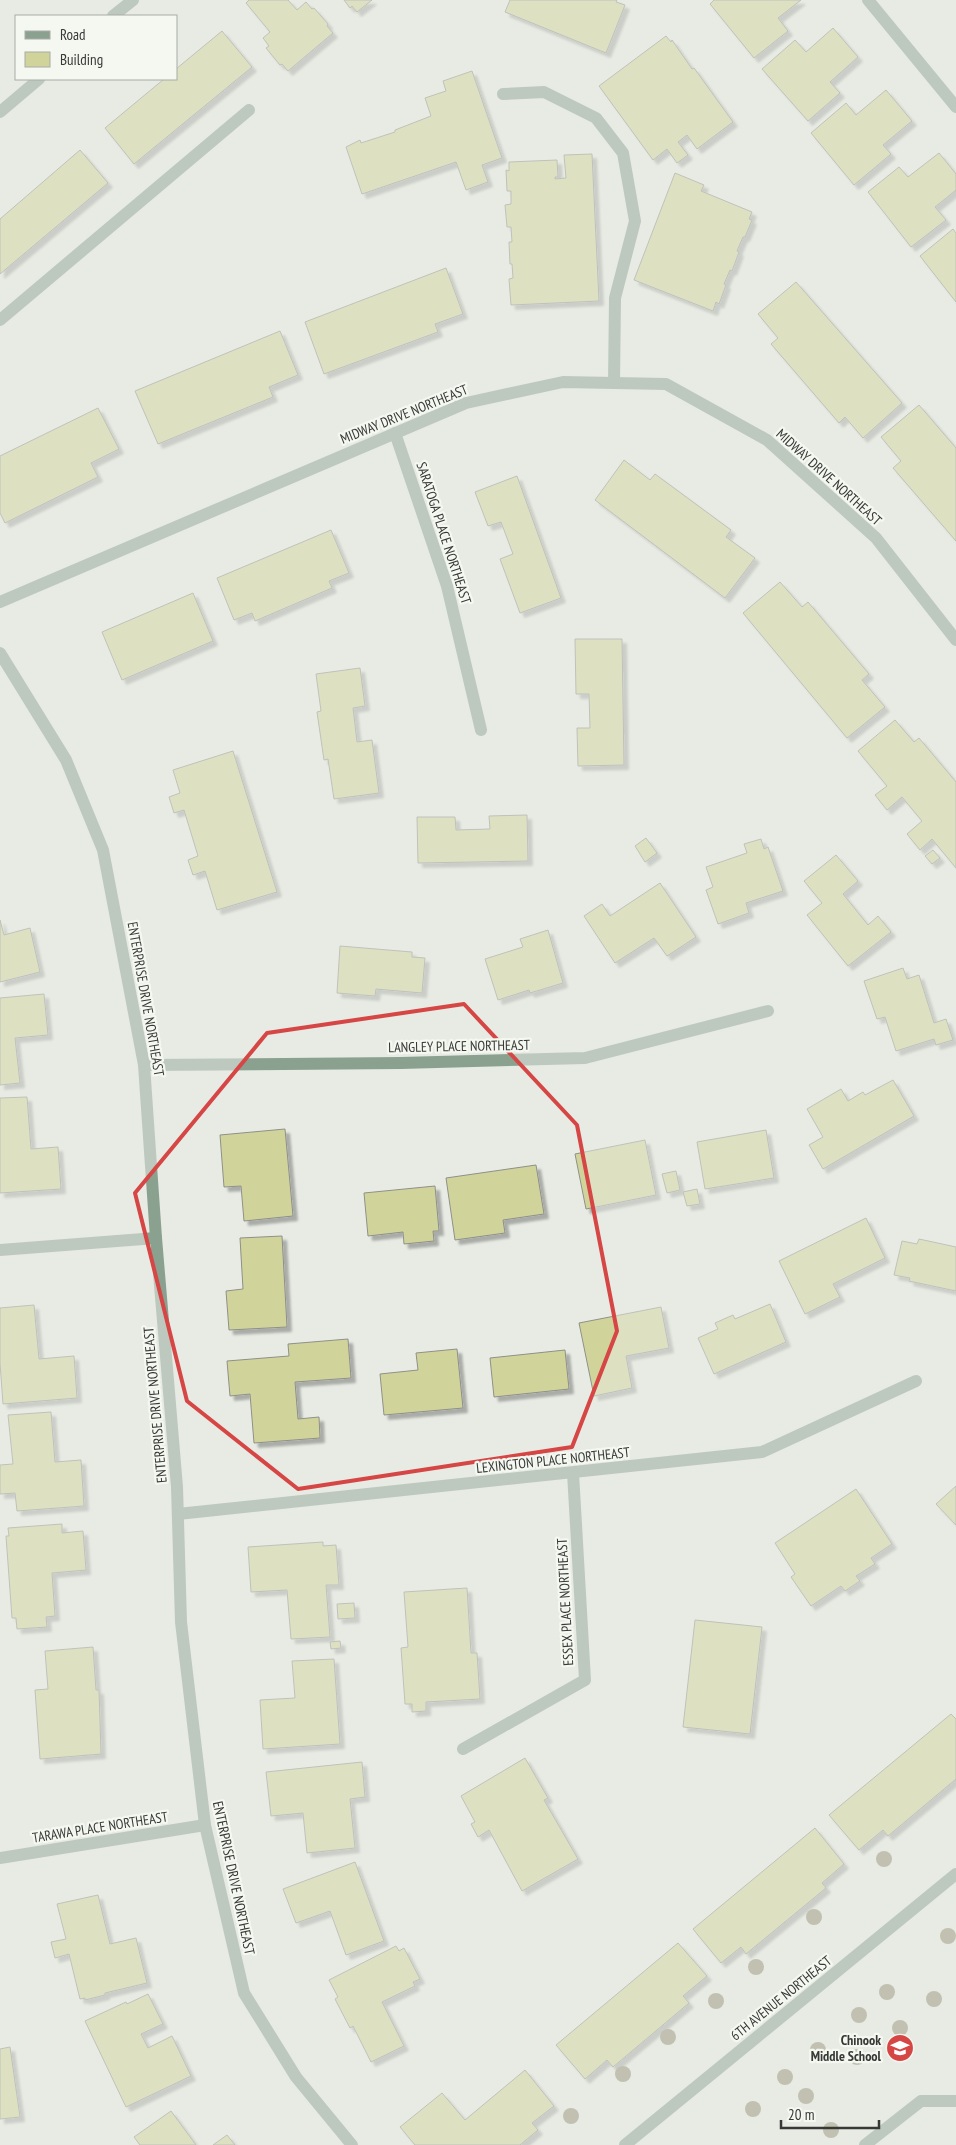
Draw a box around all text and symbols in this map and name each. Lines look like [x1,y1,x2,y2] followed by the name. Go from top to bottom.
[15,15,178,80] legend
[60,25,86,44] text: Road
[60,50,103,69] text: Building
[338,380,471,448] street label: MIDWAY DRIVE NORTHEAST
[772,425,886,530] street label: MIDWAY DRIVE NORTHEAST
[413,460,476,607] street label: SARATOGA PLACE NORTHEAST
[124,920,169,1078] street label: ENTERPRISE DRIVE NORTHEAST
[388,1036,531,1056] street label: LANGLEY PLACE NORTHEAST
[139,1326,171,1484] street label: ENTERPRISE DRIVE NORTHEAST
[475,1443,631,1477] street label: LEXINGTON PLACE NORTHEAST
[553,1537,577,1666] street label: ESSEX PLACE NORTHEAST
[209,1800,259,1957] street label: ENTERPRISE DRIVE NORTHEAST
[31,1807,170,1847] street label: TARAWA PLACE NORTHEAST
[727,1951,836,2044] street label: 6TH AVENUE NORTHEAST
[811,2031,882,2065] place label: Chinook Middle School
[885,2033,915,2063] school or university icon: Chinook Middle School
[781,2098,878,2130] scale bar
[788,2105,814,2124] text: 20 m

